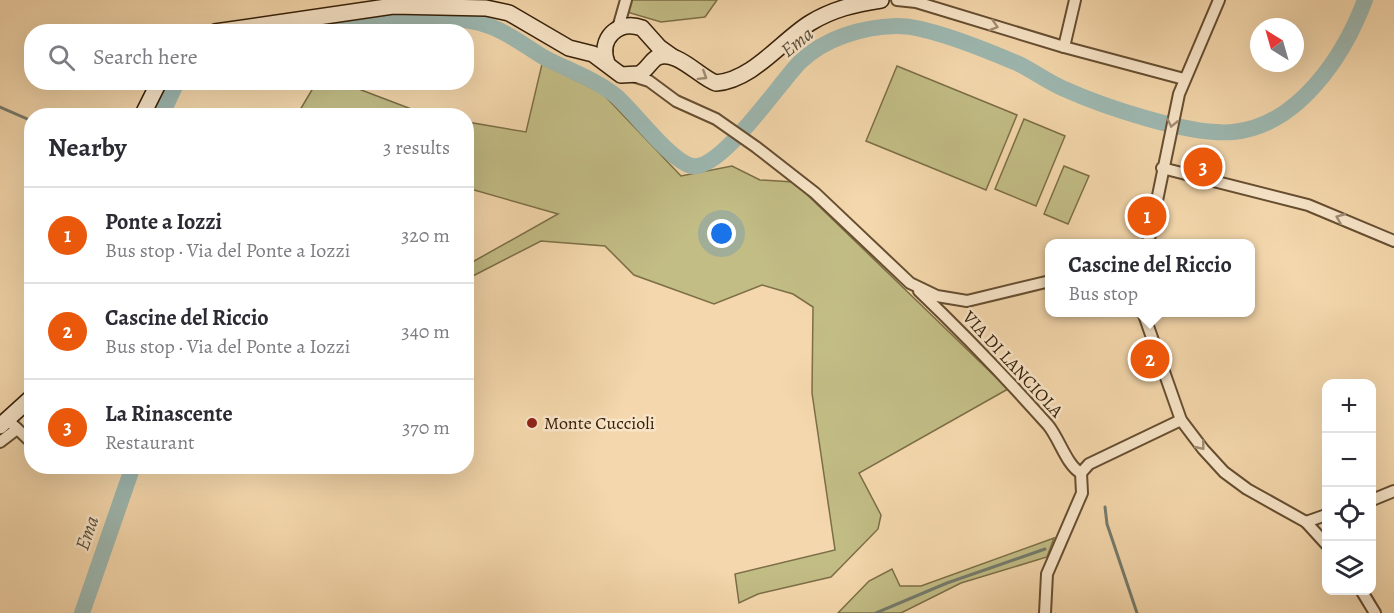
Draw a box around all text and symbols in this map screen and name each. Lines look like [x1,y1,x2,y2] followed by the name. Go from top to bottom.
[988,18,999,31] one-way arrow
[1250,18,1304,72] north arrow
[775,21,819,63] water label: Ema
[24,24,474,90] search box
[45,41,78,74] icon: search
[93,42,198,72] text: Search here
[697,69,708,80] one-way arrow
[1166,118,1179,128] one-way arrow
[48,130,127,165] text: Nearby
[383,134,450,161] text: 3 results
[1184,144,1222,190] pin: 3
[1128,194,1166,238] pin: 1
[105,207,222,237] text: Ponte a Iozzi
[1335,213,1346,225] one-way arrow
[707,219,736,248] your location
[64,222,71,249] text: 1
[401,222,450,249] text: 320 m
[105,237,350,264] text: Bus stop · Via del Ponte a Iozzi
[1045,239,1255,317] popup
[1068,250,1232,280] text: Cascine del Riccio
[1068,280,1138,307] text: Bus stop
[105,303,269,333] text: Cascine del Riccio
[957,305,1069,423] street label: VIA DI LANCIOLA
[63,318,72,345] text: 2
[401,318,450,345] text: 340 m
[105,333,350,360] text: Bus stop · Via del Ponte a Iozzi
[1130,336,1170,382] pin: 2
[1322,379,1376,595] map controls
[1322,379,1376,433] button: +
[105,399,233,429] text: La Rinascente
[544,411,655,435] place label: Monte Cuccioli
[63,414,72,441] text: 3
[402,414,450,441] text: 370 m
[525,416,539,430] marker: Monte Cuccioli
[105,429,195,456] text: Restaurant
[1322,433,1376,487] button: −
[1194,439,1205,450] one-way arrow
[1322,487,1376,541] button: locate
[69,512,105,554] water label: Ema
[1322,541,1376,595] button: layers

